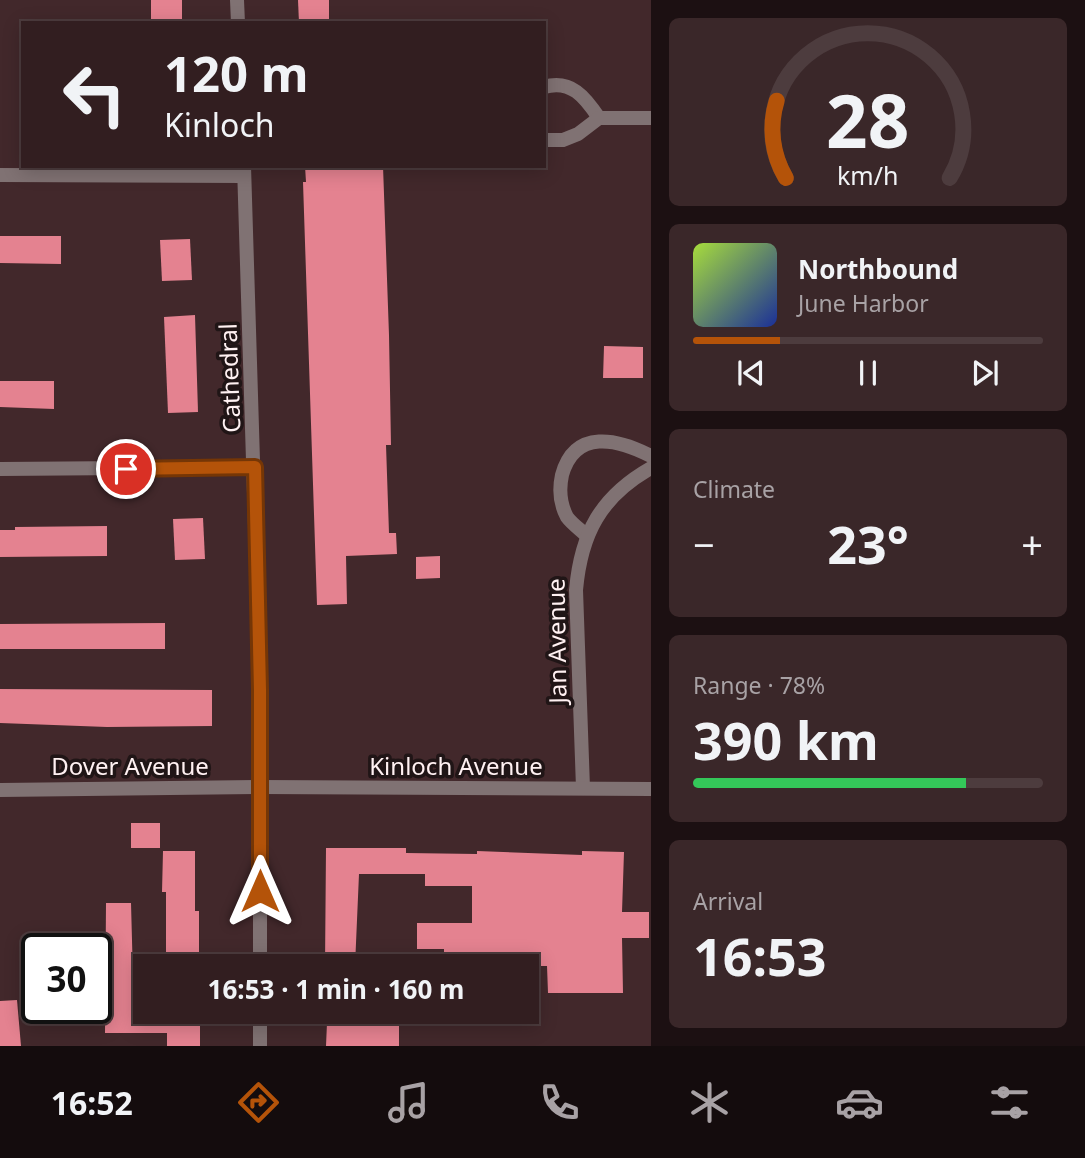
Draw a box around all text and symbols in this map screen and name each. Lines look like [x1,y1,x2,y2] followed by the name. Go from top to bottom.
[164,40,309,106] text: 120 m
[49,49,140,140] icon: left
[826,70,910,169] text: 28
[164,103,275,146] text: Kinloch
[837,158,899,192] text: km/h
[798,251,958,287] text: Northbound
[798,287,929,319] text: June Harbor
[211,323,247,433] street label: Cathedral
[732,354,770,392] icon: previous
[849,354,887,392] icon: pause
[966,354,1004,392] icon: next
[96,439,156,499] pin
[107,450,145,488] icon: arrive
[693,473,775,505] text: Climate
[827,508,909,579] text: 23°
[693,518,715,570] text: −
[1021,518,1043,570] text: +
[538,578,574,706] street label: Jan Avenue
[693,669,825,701] text: Range · 78%
[693,704,879,775] text: 390 km
[51,749,209,782] street label: Dover Avenue
[369,749,543,782] street label: Kinloch Avenue
[223,854,297,928] position arrow
[693,885,763,917] text: Arrival
[693,920,827,991] text: 16:53
[21,933,112,1024] speed limit sign: 30
[208,971,464,1007] text: 16:53 · 1 min · 160 m
[234,1078,283,1127] icon: directions
[384,1078,433,1127] icon: music
[535,1078,584,1127] icon: phone
[685,1078,734,1127] icon: climate
[835,1078,884,1127] icon: car
[985,1078,1034,1127] icon: filters
[51,1081,133,1124] text: 16:52

